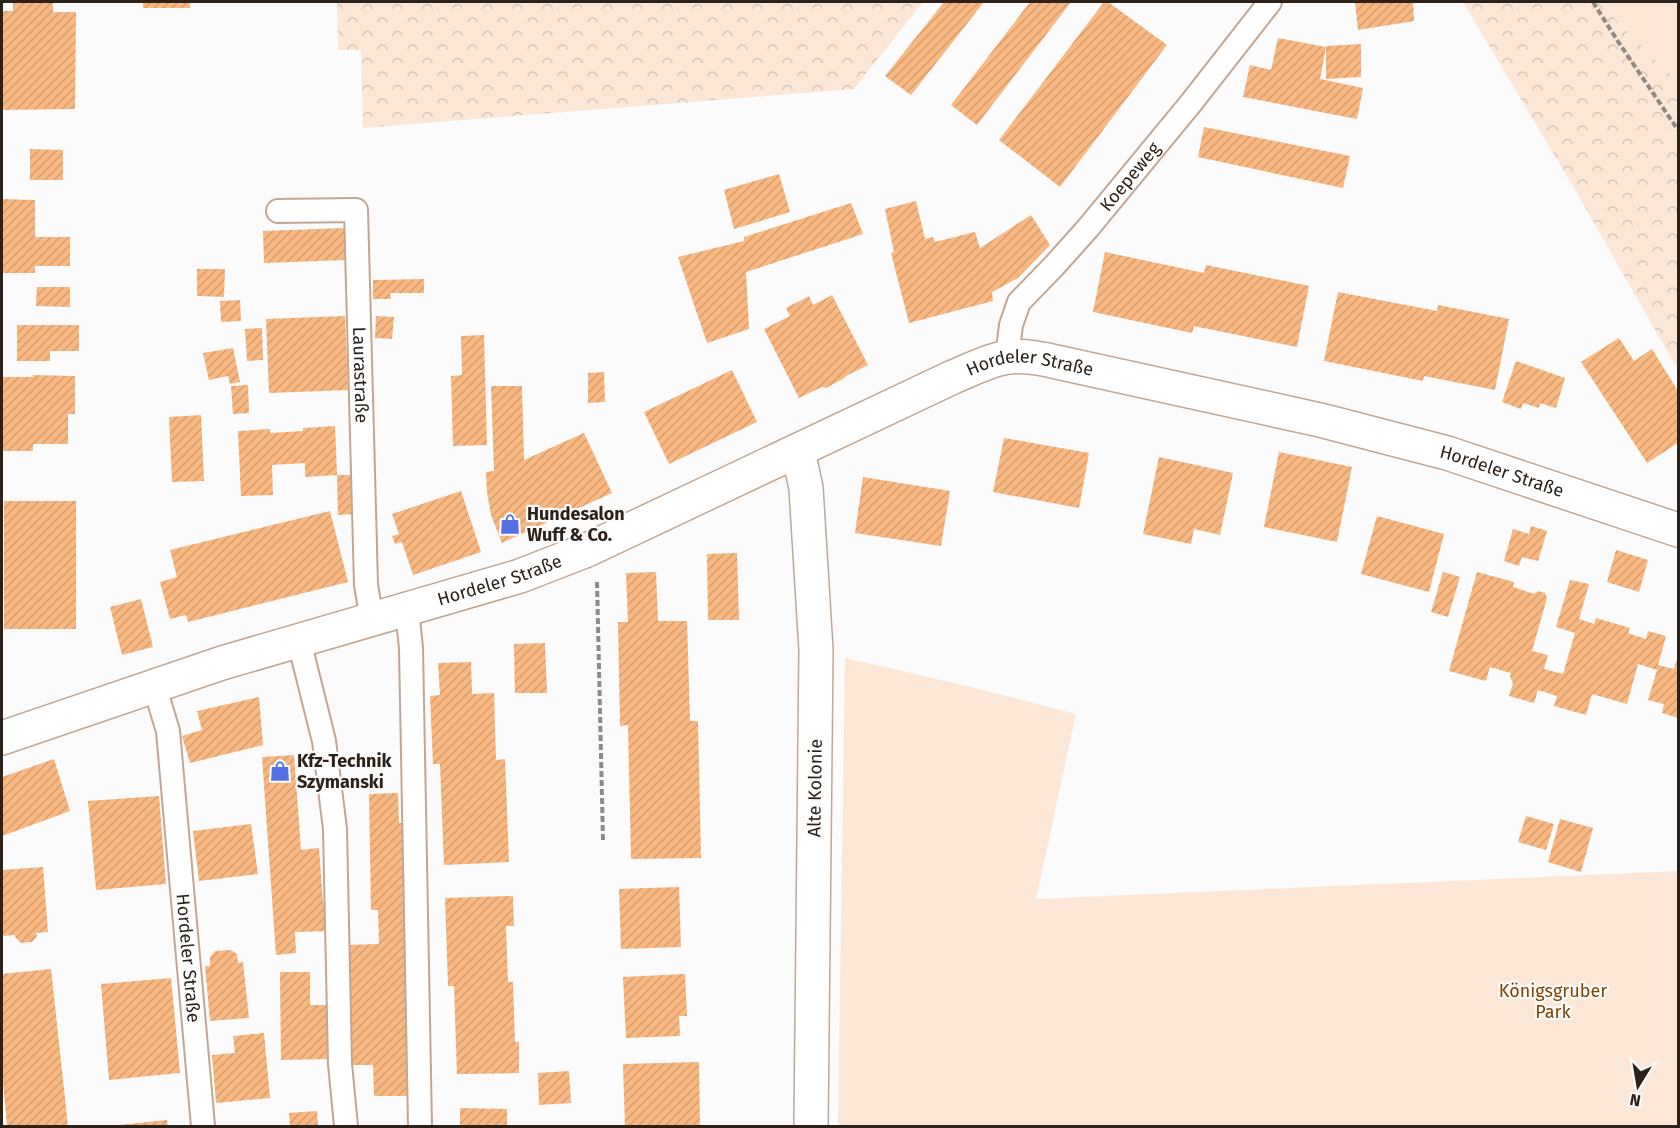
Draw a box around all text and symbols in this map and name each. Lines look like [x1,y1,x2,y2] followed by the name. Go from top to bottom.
[1095,137,1165,216] street label: Koepeweg
[348,326,373,423] street label: Laurastraße
[963,345,1095,381] street label: Hordeler Straße
[1438,441,1567,502] street label: Hordeler Straße
[527,503,625,546] place label: Hundesalon Wuff & Co.
[498,512,522,536] shop icon: Hundesalon Wuff & Co.
[435,550,565,611] street label: Hordeler Straße
[803,739,827,837] street label: Alte Kolonie
[297,750,393,793] place label: Kfz-Technik Szymanski
[268,759,292,783] shop icon: Kfz-Technik Szymanski
[171,893,205,1023] street label: Hordeler Straße
[1499,980,1607,1023] park label: Königsgruber Park
[1608,1056,1668,1116] north arrow
[1628,1090,1642,1111] text: N

